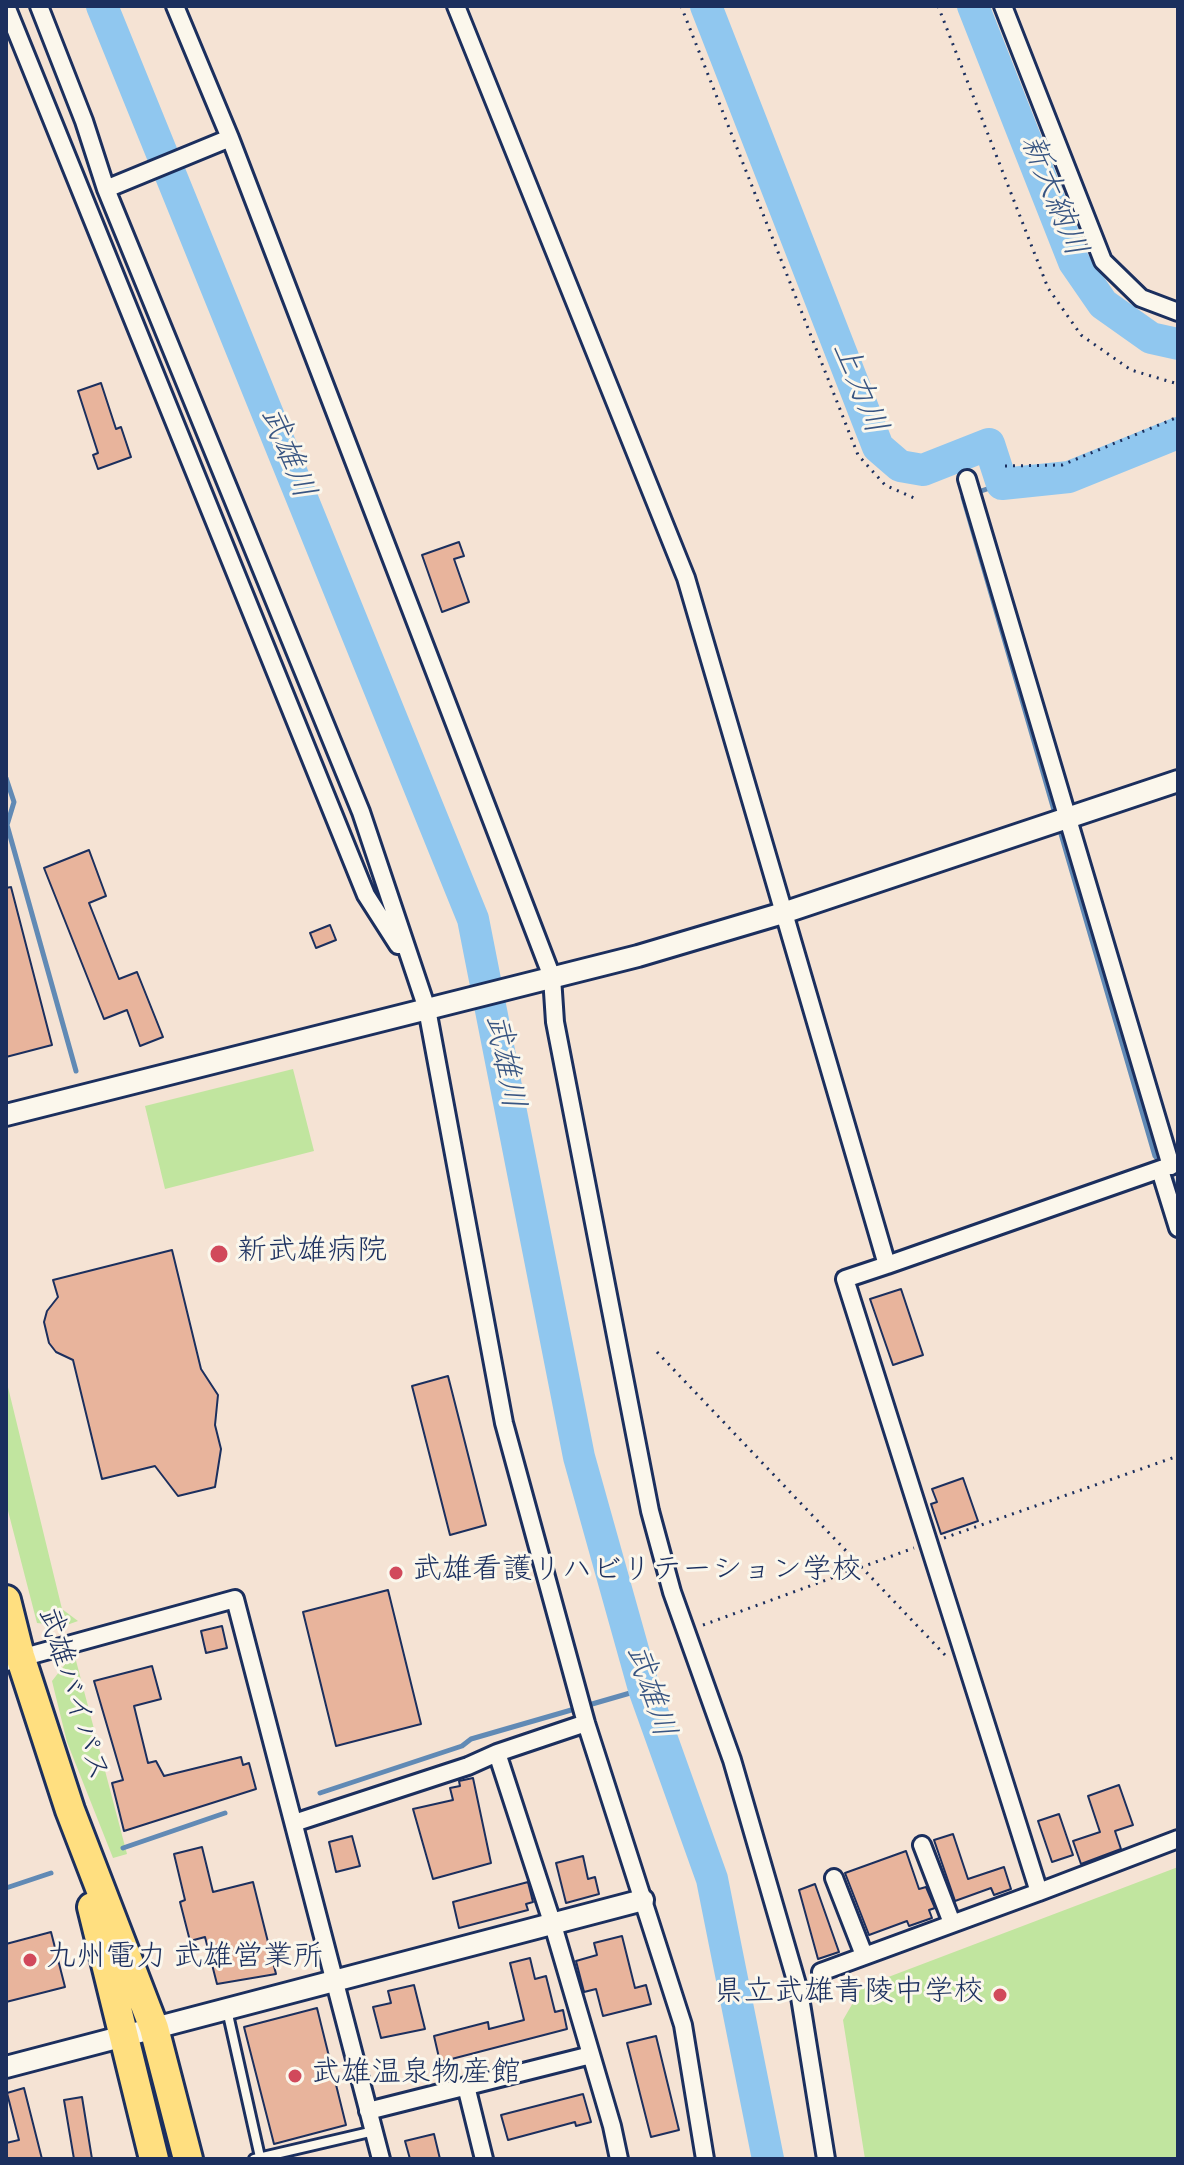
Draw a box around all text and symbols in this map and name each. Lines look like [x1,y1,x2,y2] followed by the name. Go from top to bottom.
[1008,130,1092,264] water label: 新大納川
[820,337,892,441] water label: 上力川
[248,402,320,506] water label: 武雄川
[473,1011,529,1113] water label: 武雄川
[237,1236,387,1272] place label: 新武雄病院
[208,1243,230,1265] marker: 新武雄病院
[412,1555,862,1591] place label: 武雄看護リハビリテーション学校
[387,1564,405,1582] marker: 武雄看護リハビリテーション学校
[26,1604,114,1786] street label: 武雄バイパス
[614,1640,680,1744] water label: 武雄川
[46,1942,323,1978] place label: 九州電力 武雄営業所
[21,1951,39,1969] marker: 九州電力 武雄営業所
[714,1977,984,2013] place label: 県立武雄青陵中学校
[991,1986,1009,2004] marker: 県立武雄青陵中学校
[311,2058,521,2094] place label: 武雄温泉物産館
[286,2067,304,2085] marker: 武雄温泉物産館

